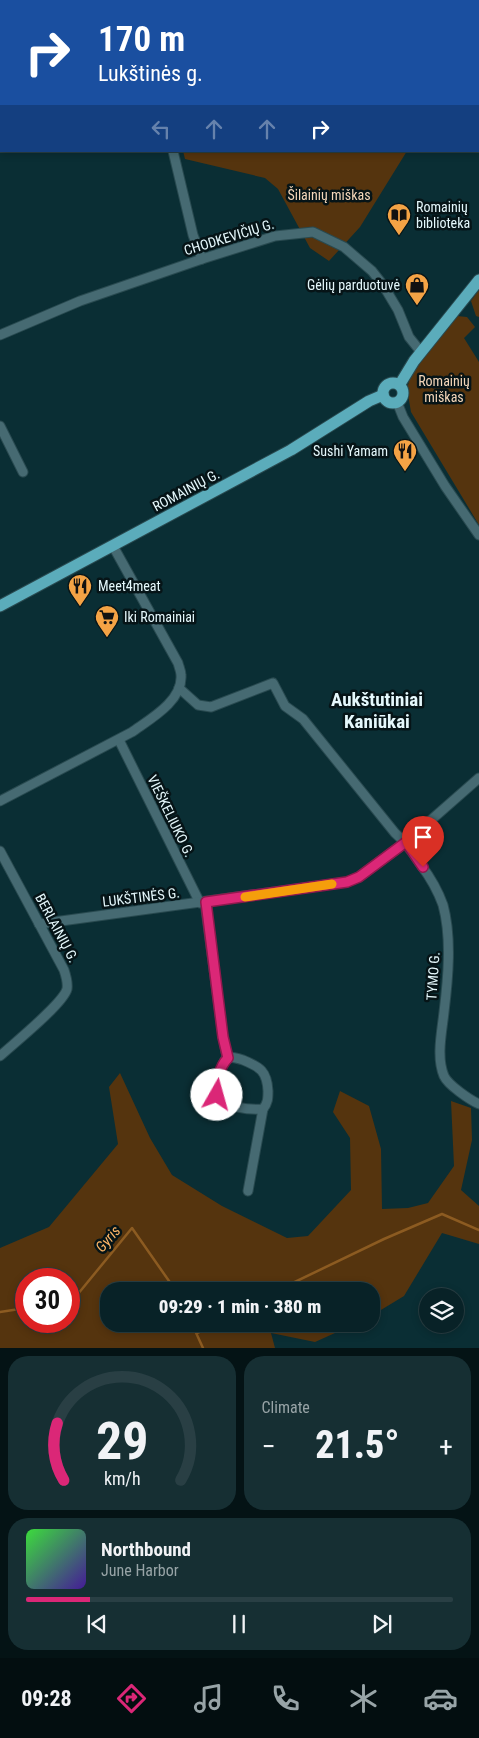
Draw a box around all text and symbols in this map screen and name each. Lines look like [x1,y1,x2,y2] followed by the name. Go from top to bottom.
[98,19,185,60] text: 170 m
[15,20,80,85] icon: right
[98,61,203,86] text: Lukštinės g.
[147,115,175,143] icon: left
[200,115,228,143] icon: ahead
[253,115,281,143] icon: ahead
[306,115,334,143] icon: right
[287,186,371,203] park label: Šilainių miškas
[416,199,470,231] place label: Romainių biblioteka
[386,202,412,236] library icon: Romainių biblioteka
[182,215,276,258] street label: CHODKEVIČIŲ G.
[404,272,430,306] shop icon: Gėlių parduotuvė
[307,277,400,293] place label: Gėlių parduotuvė
[418,373,470,405] park label: Romainių miškas
[392,438,418,472] restaurant icon: Sushi Yamam
[313,443,388,459] place label: Sushi Yamam
[150,466,222,514] street label: ROMAINIŲ G.
[67,573,93,607] restaurant icon: Meet4meat
[98,578,161,594] place label: Meet4meat
[94,604,120,638] supermarket icon: Iki Romainiai
[124,609,195,625] place label: Iki Romainiai
[331,688,423,733] district label: Aukštutiniai Kaniūkai
[144,772,199,860] street label: VIEŠKELIUKO G.
[402,816,444,867] pin
[409,823,437,851] icon: arrive
[101,883,181,910] street label: LUKŠTINĖS G.
[32,891,82,965] street label: BERLAINIŲ G.
[423,951,443,1001] street label: TYMO G.
[190,1068,242,1120] position arrow
[92,1222,125,1256] water label: Gyris
[15,1268,80,1333] speed limit sign: 30
[419,1288,464,1333] map controls
[419,1288,464,1333] button: layers
[159,1295,321,1318] text: 09:29 · 1 min · 380 m
[262,1398,310,1417] text: Climate
[95,1411,148,1472] text: 29
[315,1423,399,1467] text: 21.5°
[262,1430,276,1463] text: −
[439,1430,453,1463] text: +
[103,1468,140,1489] text: km/h
[101,1538,191,1561] text: Northbound
[101,1561,179,1580] text: June Harbor
[83,1610,111,1638] icon: previous
[225,1610,253,1638] icon: pause
[368,1610,396,1638] icon: next
[114,1681,149,1716] icon: directions
[191,1681,226,1716] icon: music
[268,1681,303,1716] icon: phone
[346,1681,381,1716] icon: climate
[423,1681,458,1716] icon: car
[21,1686,72,1711] text: 09:28

